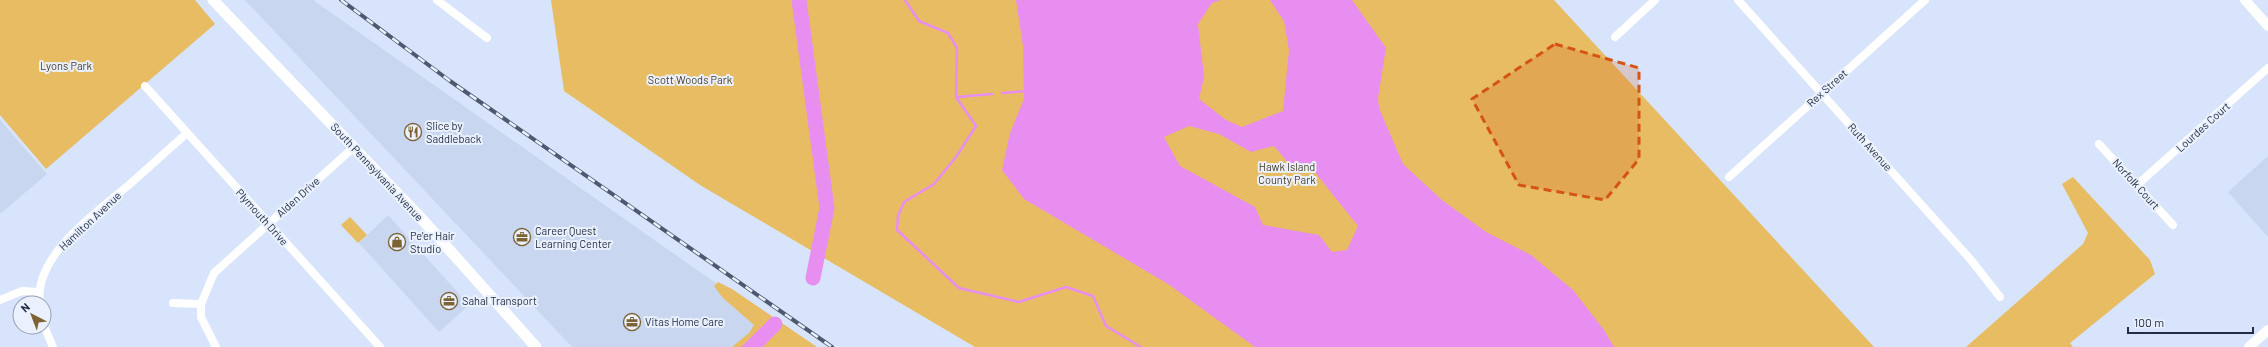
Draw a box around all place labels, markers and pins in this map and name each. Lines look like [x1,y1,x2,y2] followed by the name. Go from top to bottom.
[426,119,482,145] place label: Slice by Saddleback
[403,122,423,142] restaurant icon: Slice by Saddleback
[535,224,612,250] place label: Career Quest Learning Center
[512,227,532,247] office icon: Career Quest Learning Center
[410,229,455,255] place label: Pe'er Hair Studio
[387,232,407,252] shop icon: Pe'er Hair Studio
[439,291,459,311] office icon: Sahal Transport
[462,294,537,307] place label: Sahal Transport
[622,312,642,332] office icon: Vitas Home Care
[645,315,724,328] place label: Vitas Home Care

